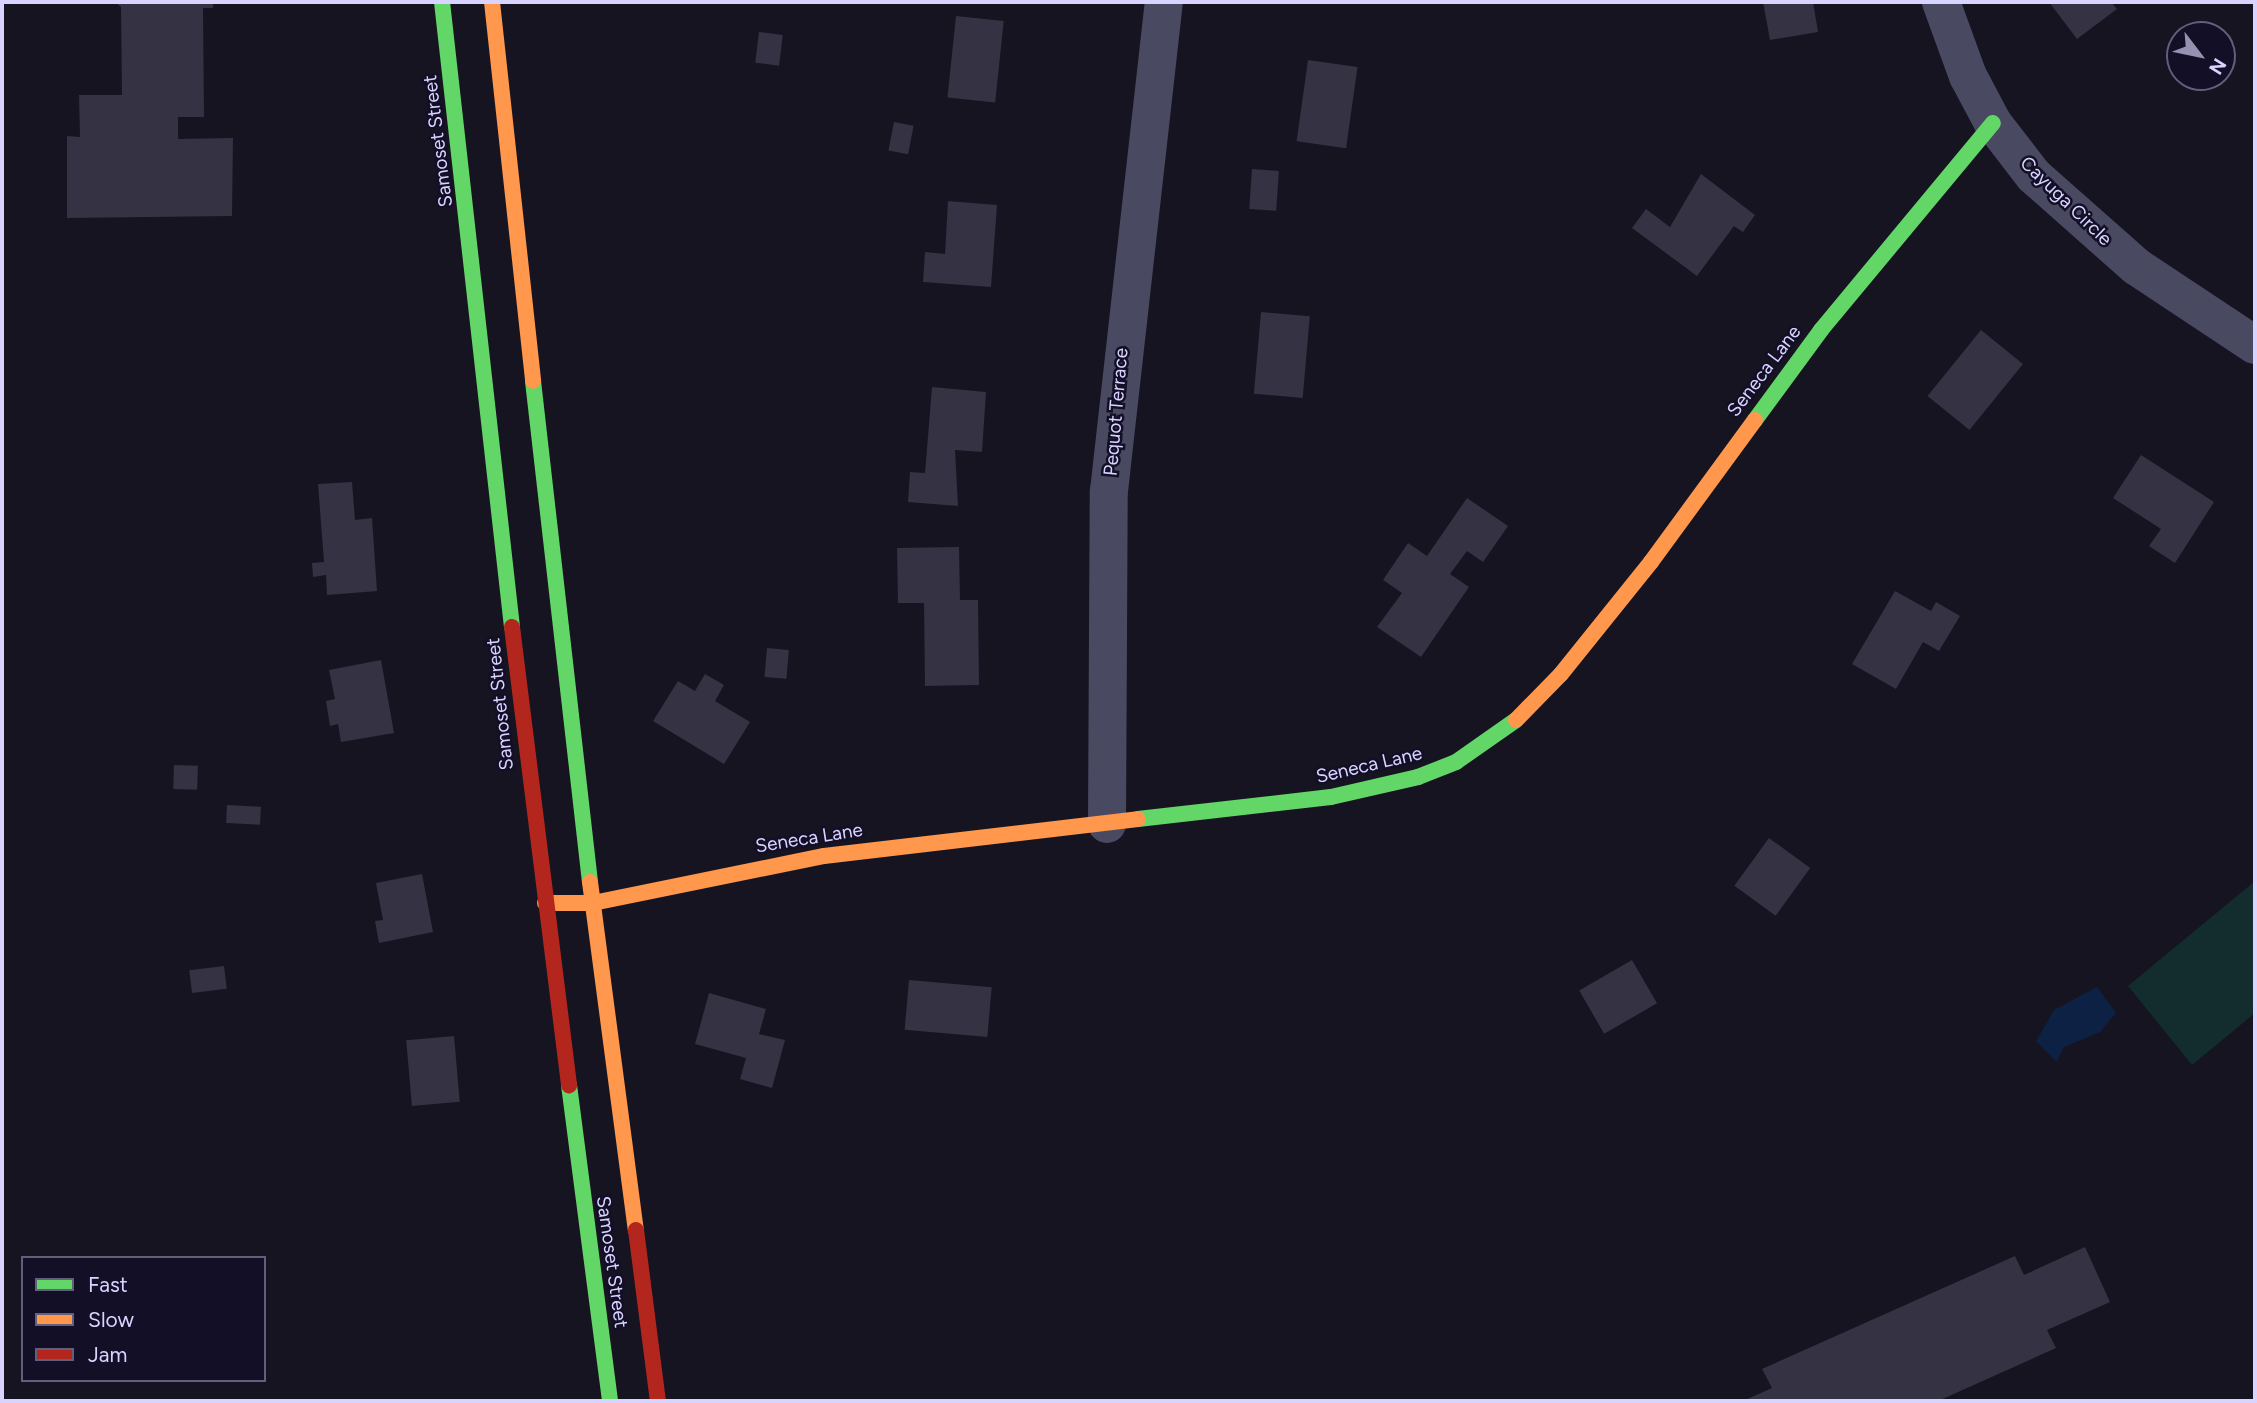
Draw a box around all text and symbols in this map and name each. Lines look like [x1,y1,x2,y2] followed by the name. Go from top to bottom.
[2166,21,2236,91] north arrow
[2204,54,2231,79] text: N
[419,74,457,208] street label: Samoset Street
[2015,152,2117,250] street label: Cayuga Circle
[1722,321,1806,421] street label: Seneca Lane
[1099,347,1133,477] street label: Pequot Terrace
[482,637,518,771] street label: Samoset Street
[1314,742,1424,788] street label: Seneca Lane
[754,818,864,858] street label: Seneca Lane
[591,1195,633,1329] street label: Samoset Street
[21,1256,266,1382] legend
[88,1272,128,1297] text: Fast
[88,1307,134,1332] text: Slow
[88,1342,127,1367] text: Jam

